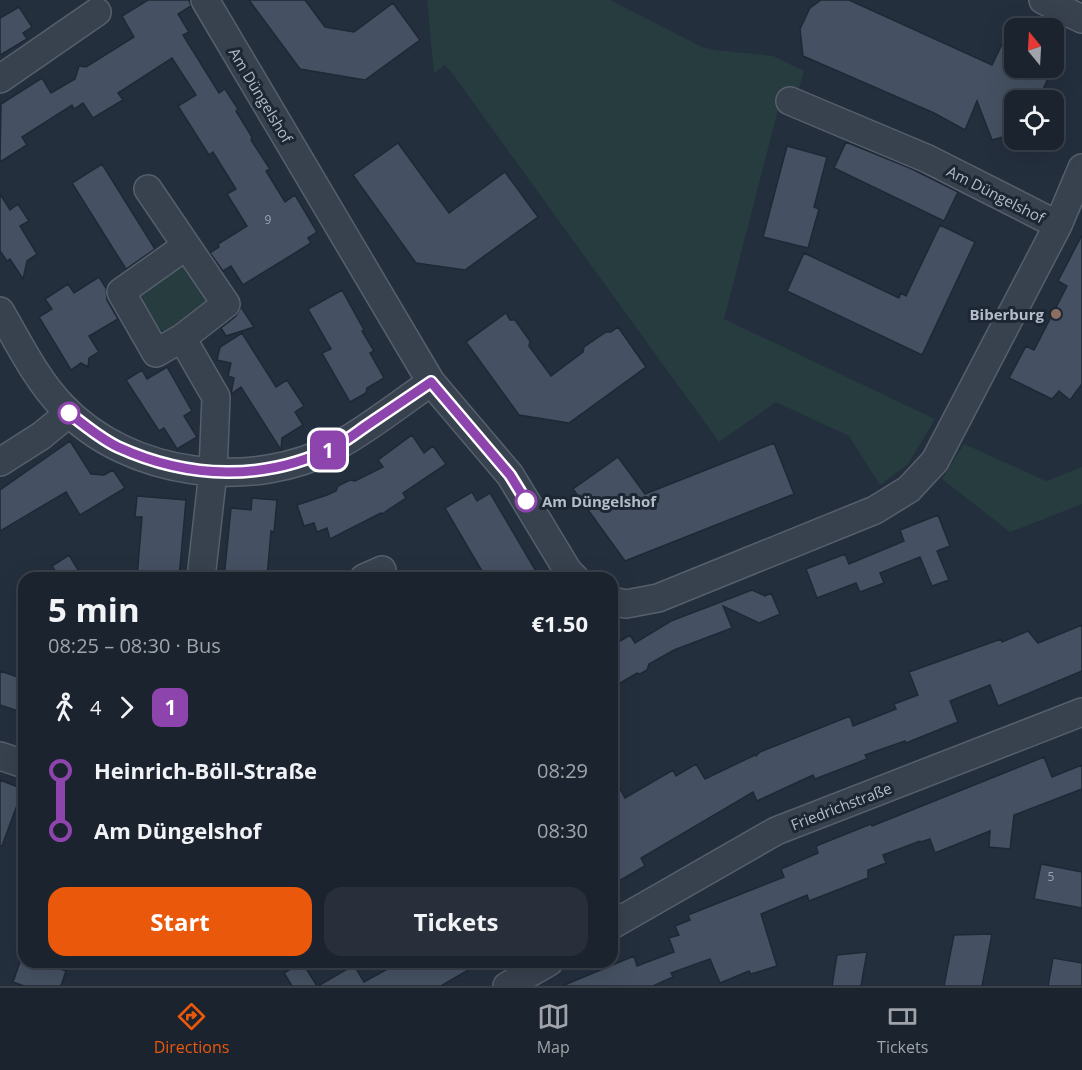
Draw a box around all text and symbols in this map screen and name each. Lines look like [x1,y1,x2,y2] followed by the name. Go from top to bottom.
[1004,18,1064,78] north arrow
[1004,18,1064,150] map controls
[225,44,298,147] street label: Am Düngelshof
[1004,90,1064,150] button: locate
[944,161,1049,228] street label: Am Düngelshof
[265,211,272,228] house number: 9
[970,304,1045,324] place label: Biberburg
[1049,307,1063,321] marker: Biberburg
[58,402,80,424] unlabelled marker
[308,430,348,470] line badge: 1
[322,436,334,464] text: 1
[515,490,537,512] marker: Am Düngelshof
[542,491,657,511] place label: Am Düngelshof
[48,587,140,632] text: 5 min
[531,608,588,638] text: €1.50
[48,632,221,659] text: 08:25 – 08:30 · Bus
[48,691,81,724] icon: walk
[110,691,143,724] icon: forward
[164,693,176,721] text: 1
[90,694,101,721] text: 4
[94,755,317,785] text: Heinrich-Böll-Straße
[537,757,588,784] text: 08:29
[788,778,894,834] street label: Friedrichstraße
[94,815,261,845] text: Am Düngelshof
[537,817,588,844] text: 08:30
[1048,868,1055,885] house number: 5
[48,887,312,956] button: Start
[324,887,588,956] button: Tickets
[154,1000,229,1058] tab: Directions
[537,1000,570,1058] tab: Map
[877,1000,928,1058] tab: Tickets

